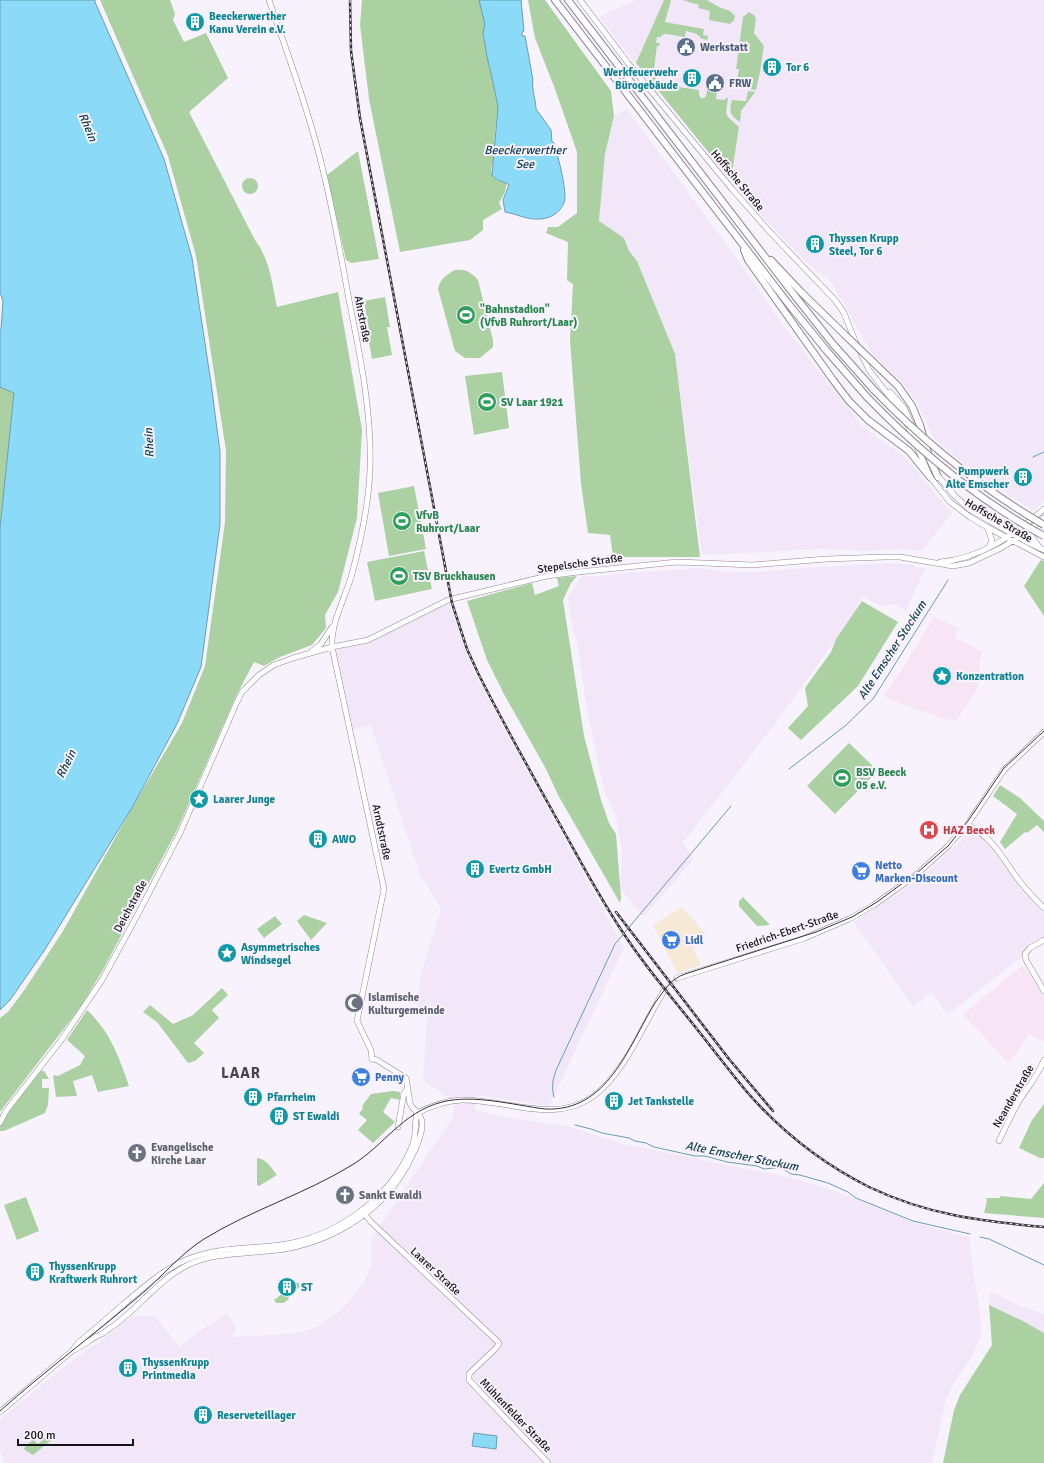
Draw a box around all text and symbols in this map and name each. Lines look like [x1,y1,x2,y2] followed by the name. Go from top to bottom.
[209,10,287,36] place label: Beeckerwerther Kanu Verein e.V.
[184,11,206,33] building icon: Beeckerwerther Kanu Verein e.V.
[675,36,697,58] public building icon: Werkstatt
[700,41,748,54] place label: Werkstatt
[761,56,783,78] building icon: Tor 6
[786,61,809,74] place label: Tor 6
[603,66,679,92] place label: Werkfeuerwehr Bürogebäude
[681,67,703,89] building icon: Werkfeuerwehr Bürogebäude
[704,72,726,94] public building icon: FRW
[729,77,752,90] place label: FRW
[75,111,100,144] water label: Rhein
[484,143,567,172] water label: Beeckerwerther See
[708,147,767,214] street label: Hoffsche Straße
[829,232,899,258] place label: Thyssen Krupp Steel, Tor 6
[804,233,826,255] building icon: Thyssen Krupp Steel, Tor 6
[352,295,373,344] street label: Ahrstraße
[480,303,577,329] place label: "Bahnstadion" (VfvB Ruhrort/Laar)
[455,304,477,326] sports icon: "Bahnstadion" (VfvB Ruhrort/Laar)
[476,391,498,413] sports icon: SV Laar 1921
[501,396,564,409] place label: SV Laar 1921
[141,427,158,458] water label: Rhein
[946,465,1010,491] place label: Pumpwerk Alte Emscher
[1012,466,1034,488] building icon: Pumpwerk Alte Emscher
[963,496,1035,545] street label: Hoffsche Straße
[416,509,480,535] place label: VfvB Ruhrort/Laar
[391,510,413,532] sports icon: VfvB Ruhrort/Laar
[537,551,623,576] street label: Stepelsche Straße
[388,565,410,587] sports icon: TSV Bruckhausen
[413,570,496,583] place label: TSV Bruckhausen
[855,598,930,702] water label: Alte Emscher Stockum
[931,665,953,687] place icon: Konzentration
[956,670,1024,683] place label: Konzentration
[53,747,80,781] water label: Rhein
[856,766,907,792] place label: BSV Beeck 05 e.V.
[831,767,853,789] sports icon: BSV Beeck 05 e.V.
[188,788,210,810] place icon: Laarer Junge
[213,793,276,806] place label: Laarer Junge
[369,803,394,861] street label: Arndtstraße
[918,819,940,841] hospital icon: HAZ Beeck
[943,824,995,837] place label: HAZ Beeck
[307,828,329,850] building icon: AWO
[332,833,356,846] place label: AWO
[464,858,486,880] building icon: Evertz GmbH
[875,859,958,885] place label: Netto Marken-Discount
[850,860,872,882] supermarket icon: Netto Marken-Discount
[489,863,552,876] place label: Evertz GmbH
[111,878,150,935] street label: Deichstraße
[734,908,840,955] street label: Friedrich-Ebert-Straße
[660,929,682,951] supermarket icon: Lidl
[685,934,704,947] place label: Lidl
[241,941,320,967] place label: Asymmetrisches Windsegel
[216,942,238,964] place icon: Asymmetrisches Windsegel
[368,991,445,1017] place label: Islamische Kulturgemeinde
[343,992,365,1014] mosque icon: Islamische Kulturgemeinde
[990,1062,1037,1130] street label: Neanderstraße
[221,1064,261,1082] district label: LAAR
[350,1066,372,1088] supermarket icon: Penny
[375,1071,405,1084] place label: Penny
[242,1086,264,1108] building icon: Pfarrheim
[603,1090,625,1112] building icon: Jet Tankstelle
[267,1091,316,1104] place label: Pfarrheim
[628,1095,694,1108] place label: Jet Tankstelle
[268,1105,290,1127] building icon: ST Ewaldi
[293,1110,340,1123] place label: ST Ewaldi
[684,1138,800,1175] water label: Alte Emscher Stockum
[151,1141,214,1167] place label: Evangelische Kirche Laar
[126,1142,148,1164] church icon: Evangelische Kirche Laar
[334,1184,356,1206] church icon: Sankt Ewaldi
[359,1189,422,1202] place label: Sankt Ewaldi
[408,1245,464,1298] street label: Laarer Straße
[49,1260,137,1286] place label: ThyssenKrupp Kraftwerk Ruhrort
[24,1261,46,1283] building icon: ThyssenKrupp Kraftwerk Ruhrort
[276,1276,298,1298] building icon: ST
[301,1281,313,1294] place label: ST
[142,1356,209,1382] place label: ThyssenKrupp Printmedia
[117,1357,139,1379] building icon: ThyssenKrupp Printmedia
[477,1376,554,1455] street label: Mühlenfelder Straße
[192,1404,214,1426] building icon: Reserveteillager
[217,1409,296,1422] place label: Reserveteillager
[18,1421,133,1447] scale bar
[24,1428,56,1443] text: 200 m

